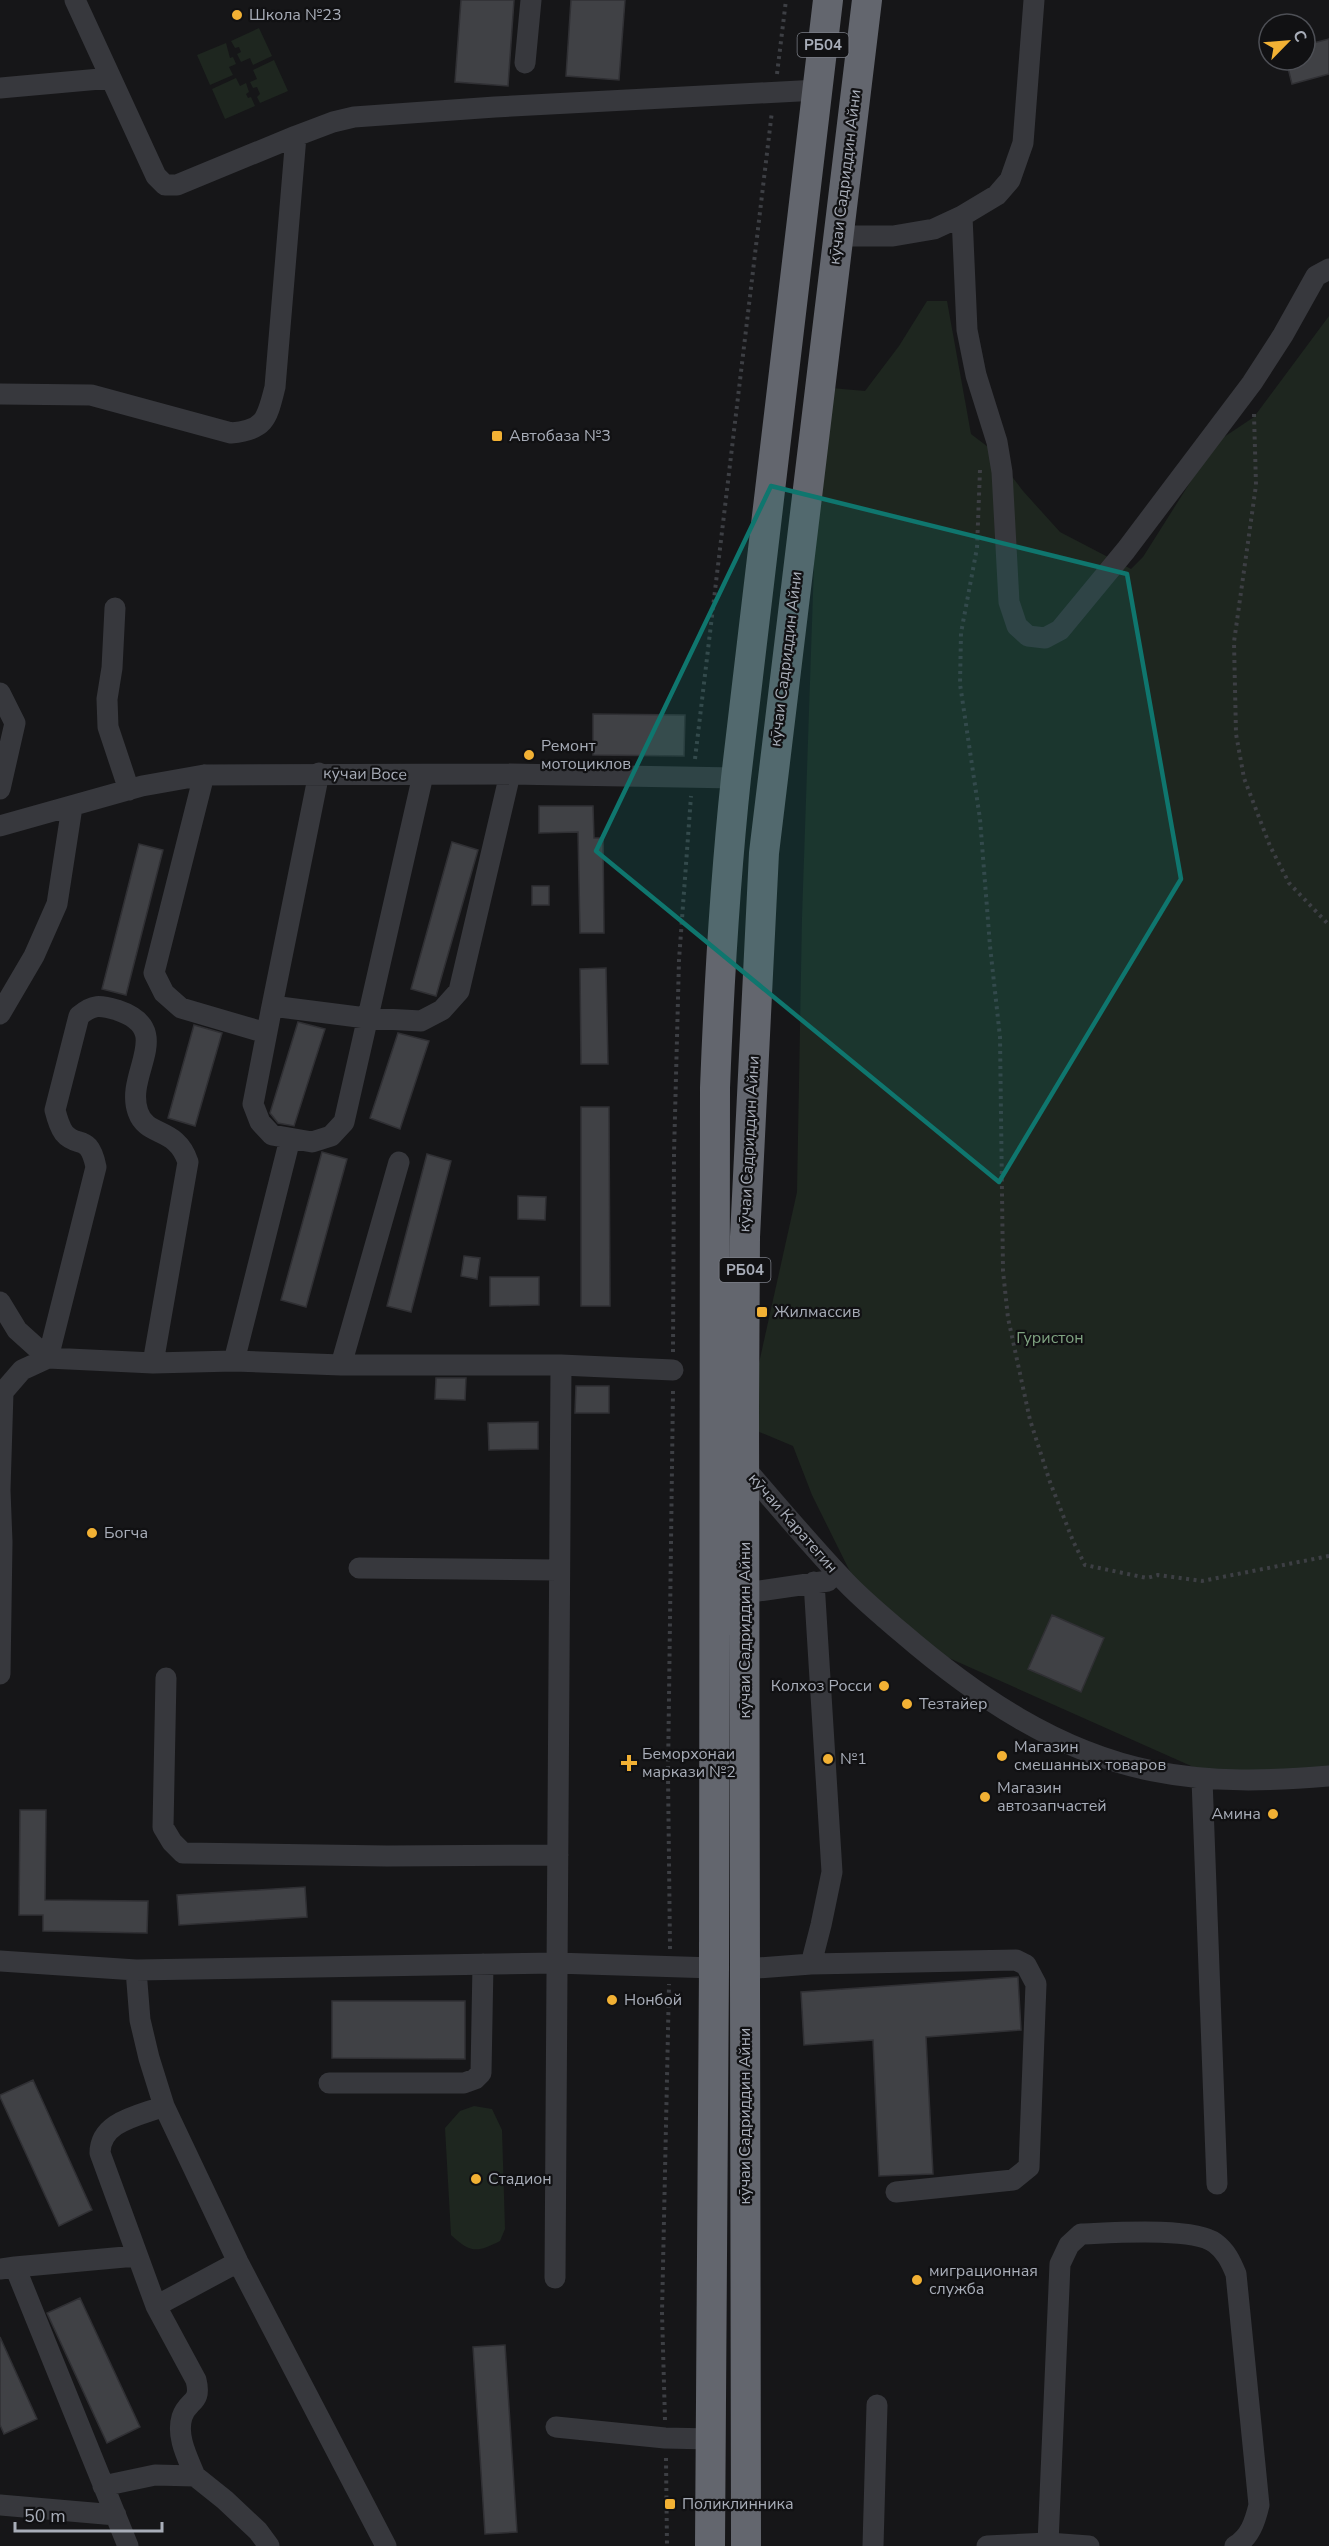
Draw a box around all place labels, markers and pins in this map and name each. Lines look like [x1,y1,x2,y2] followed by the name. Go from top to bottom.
[249,4,342,26] place label: Школа №23
[230,8,244,22] marker: Школа №23
[509,425,611,447] place label: Автобаза №3
[490,429,504,443] marker: Автобаза №3
[541,735,631,775] place label: Ремонт мотоциклов
[522,748,536,762] marker: Ремонт мотоциклов
[774,1301,861,1323] place label: Жилмассив
[755,1305,769,1319] marker: Жилмассив
[104,1522,148,1544] place label: Богча
[85,1526,99,1540] marker: Богча
[771,1675,872,1697] place label: Колхоз Росси
[877,1679,891,1693] marker: Колхоз Росси
[919,1693,987,1715] place label: Тезтайер
[900,1697,914,1711] marker: Тезтайер
[1014,1736,1166,1776] place label: Магазин смешанных товаров
[642,1743,736,1783] place label: Беморхонаи маркази №2
[840,1748,867,1770] place label: №1
[995,1749,1009,1763] marker: Магазин смешанных товаров
[821,1752,835,1766] marker: №1
[620,1754,638,1772] marker: Беморхонаи маркази №2
[997,1777,1107,1817] place label: Магазин автозапчастей
[978,1790,992,1804] marker: Магазин автозапчастей
[1211,1803,1261,1825] place label: Амина
[1266,1807,1280,1821] marker: Амина
[624,1989,682,2011] place label: Нонбой
[605,1993,619,2007] marker: Нонбой
[488,2168,552,2190] place label: Стадион
[469,2172,483,2186] marker: Стадион
[929,2260,1038,2300] place label: миграционная служба
[910,2273,924,2287] marker: миграционная служба
[682,2493,794,2515] place label: Поликлинника
[663,2497,677,2511] marker: Поликлинника

